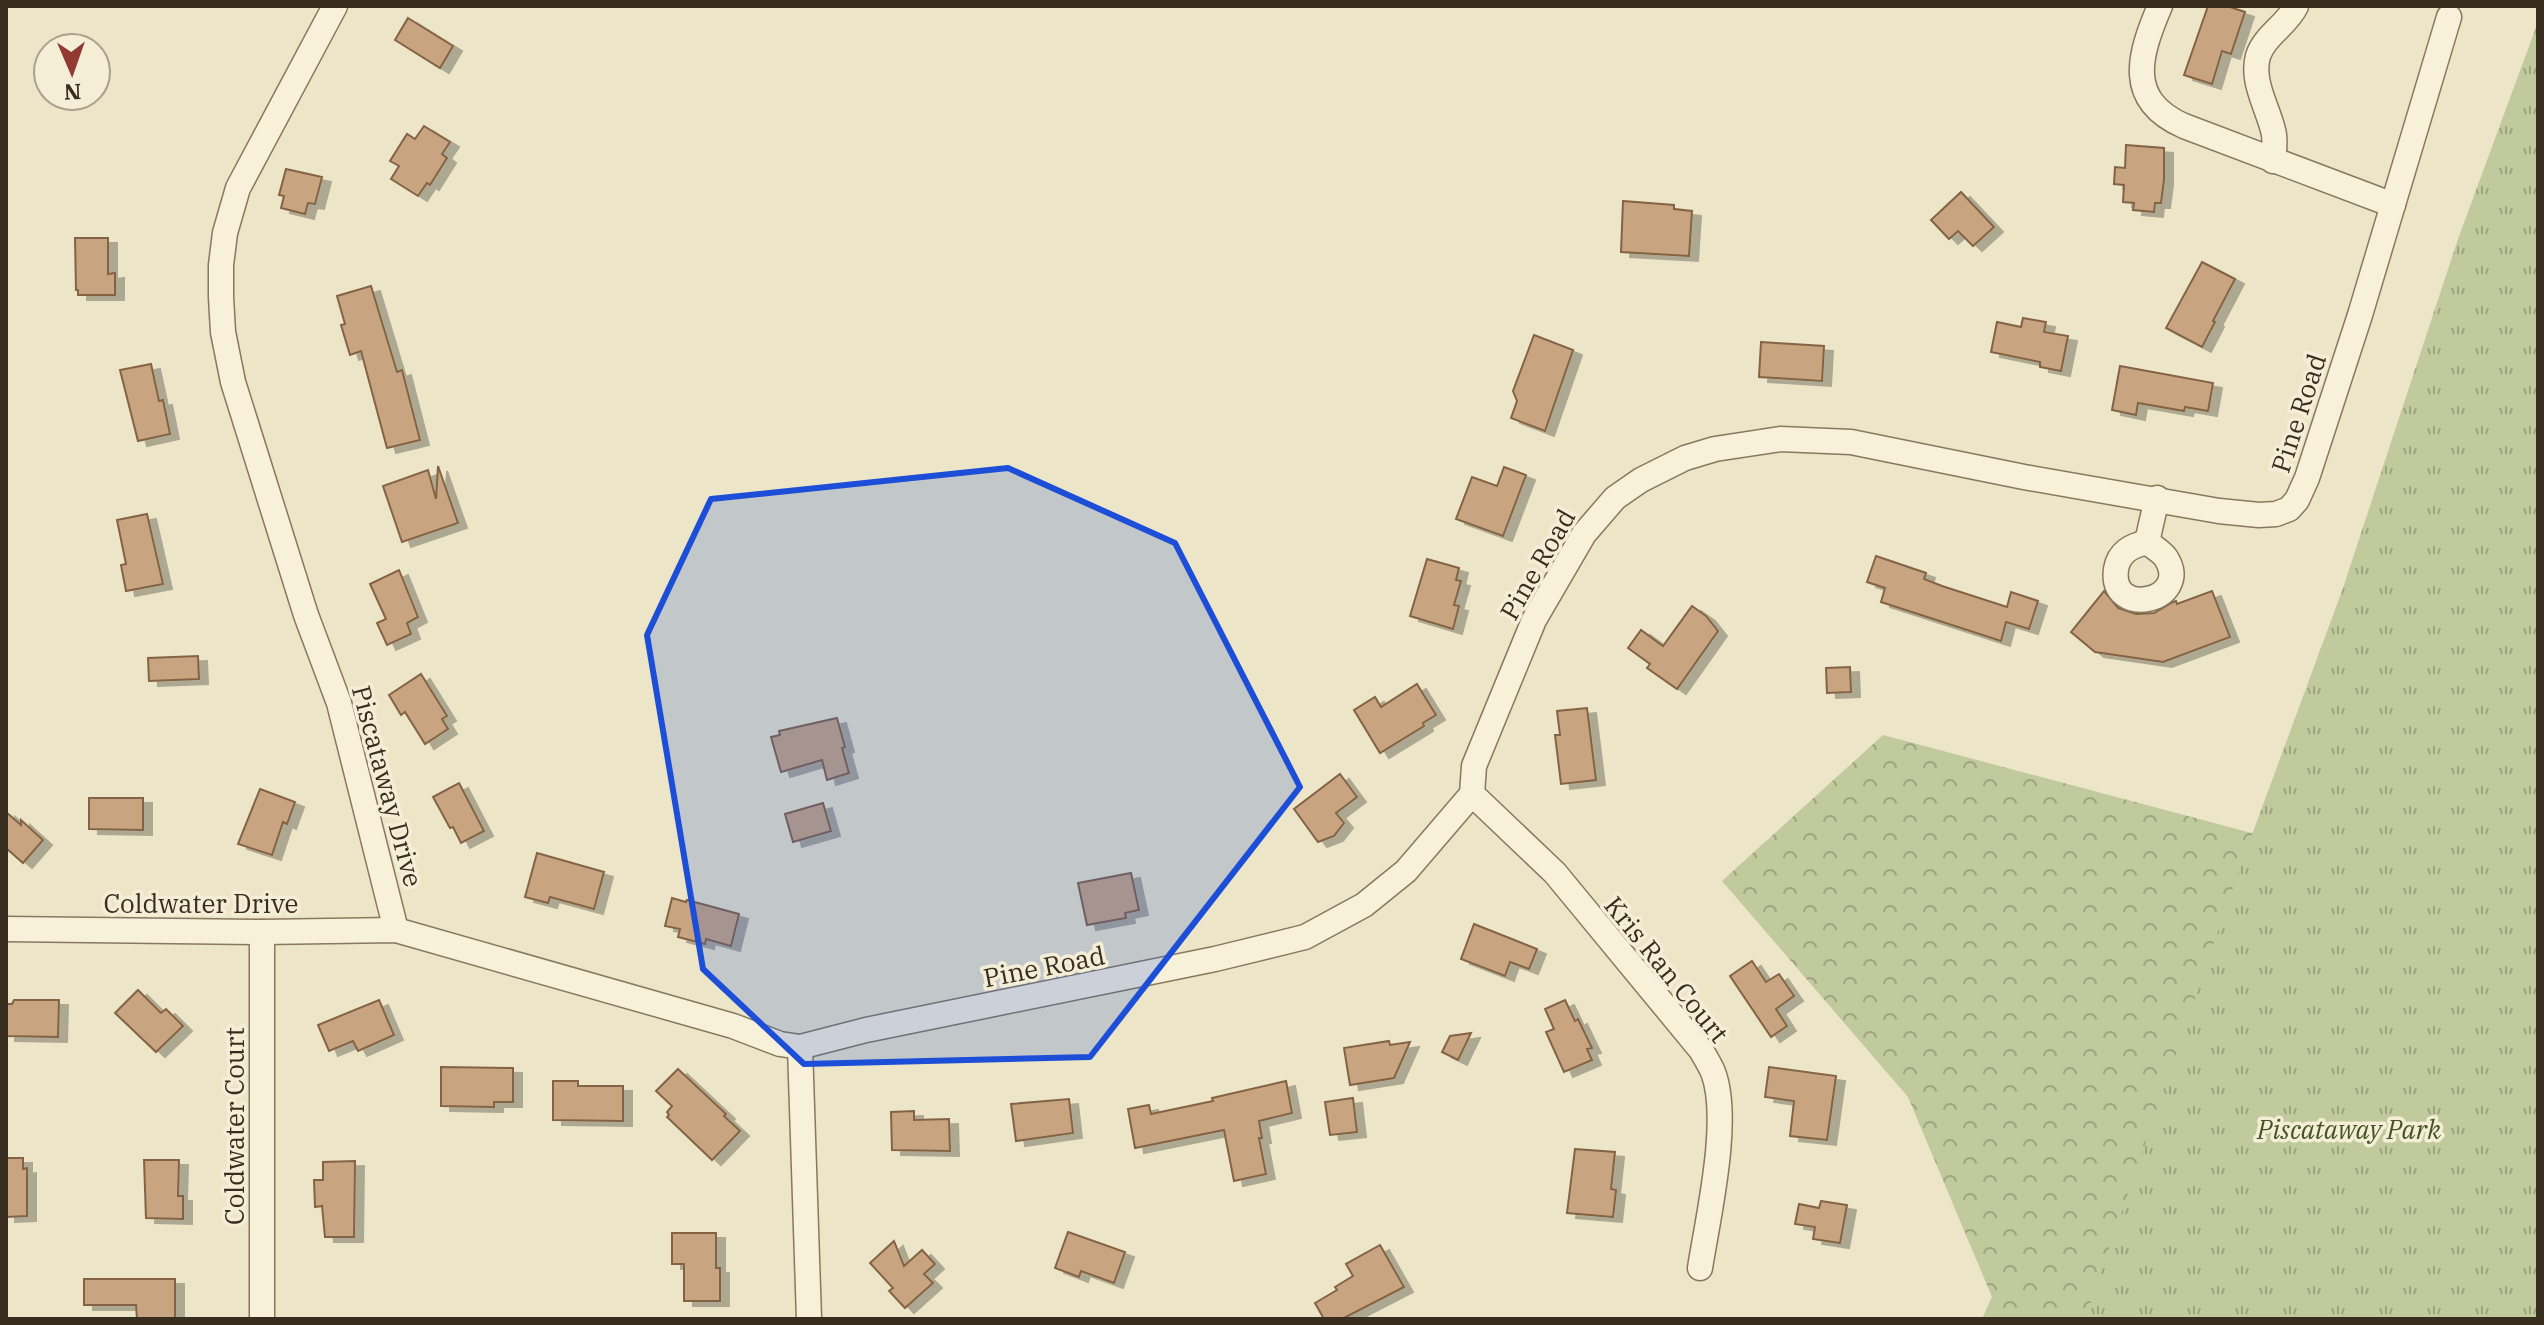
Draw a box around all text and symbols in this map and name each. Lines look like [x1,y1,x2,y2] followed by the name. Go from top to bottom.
[32,32,112,112] north arrow
[64,78,82,107] text: N
[2263,349,2333,477] street label: Pine Road
[1492,502,1582,626] street label: Pine Road
[345,682,431,890] street label: Piscataway Drive
[103,886,299,920] street label: Coldwater Drive
[1597,889,1737,1049] street label: Kris Ran Court
[980,938,1108,994] street label: Pine Road
[217,1027,251,1225] street label: Coldwater Court
[2256,1112,2441,1146] park label: Piscataway Park

